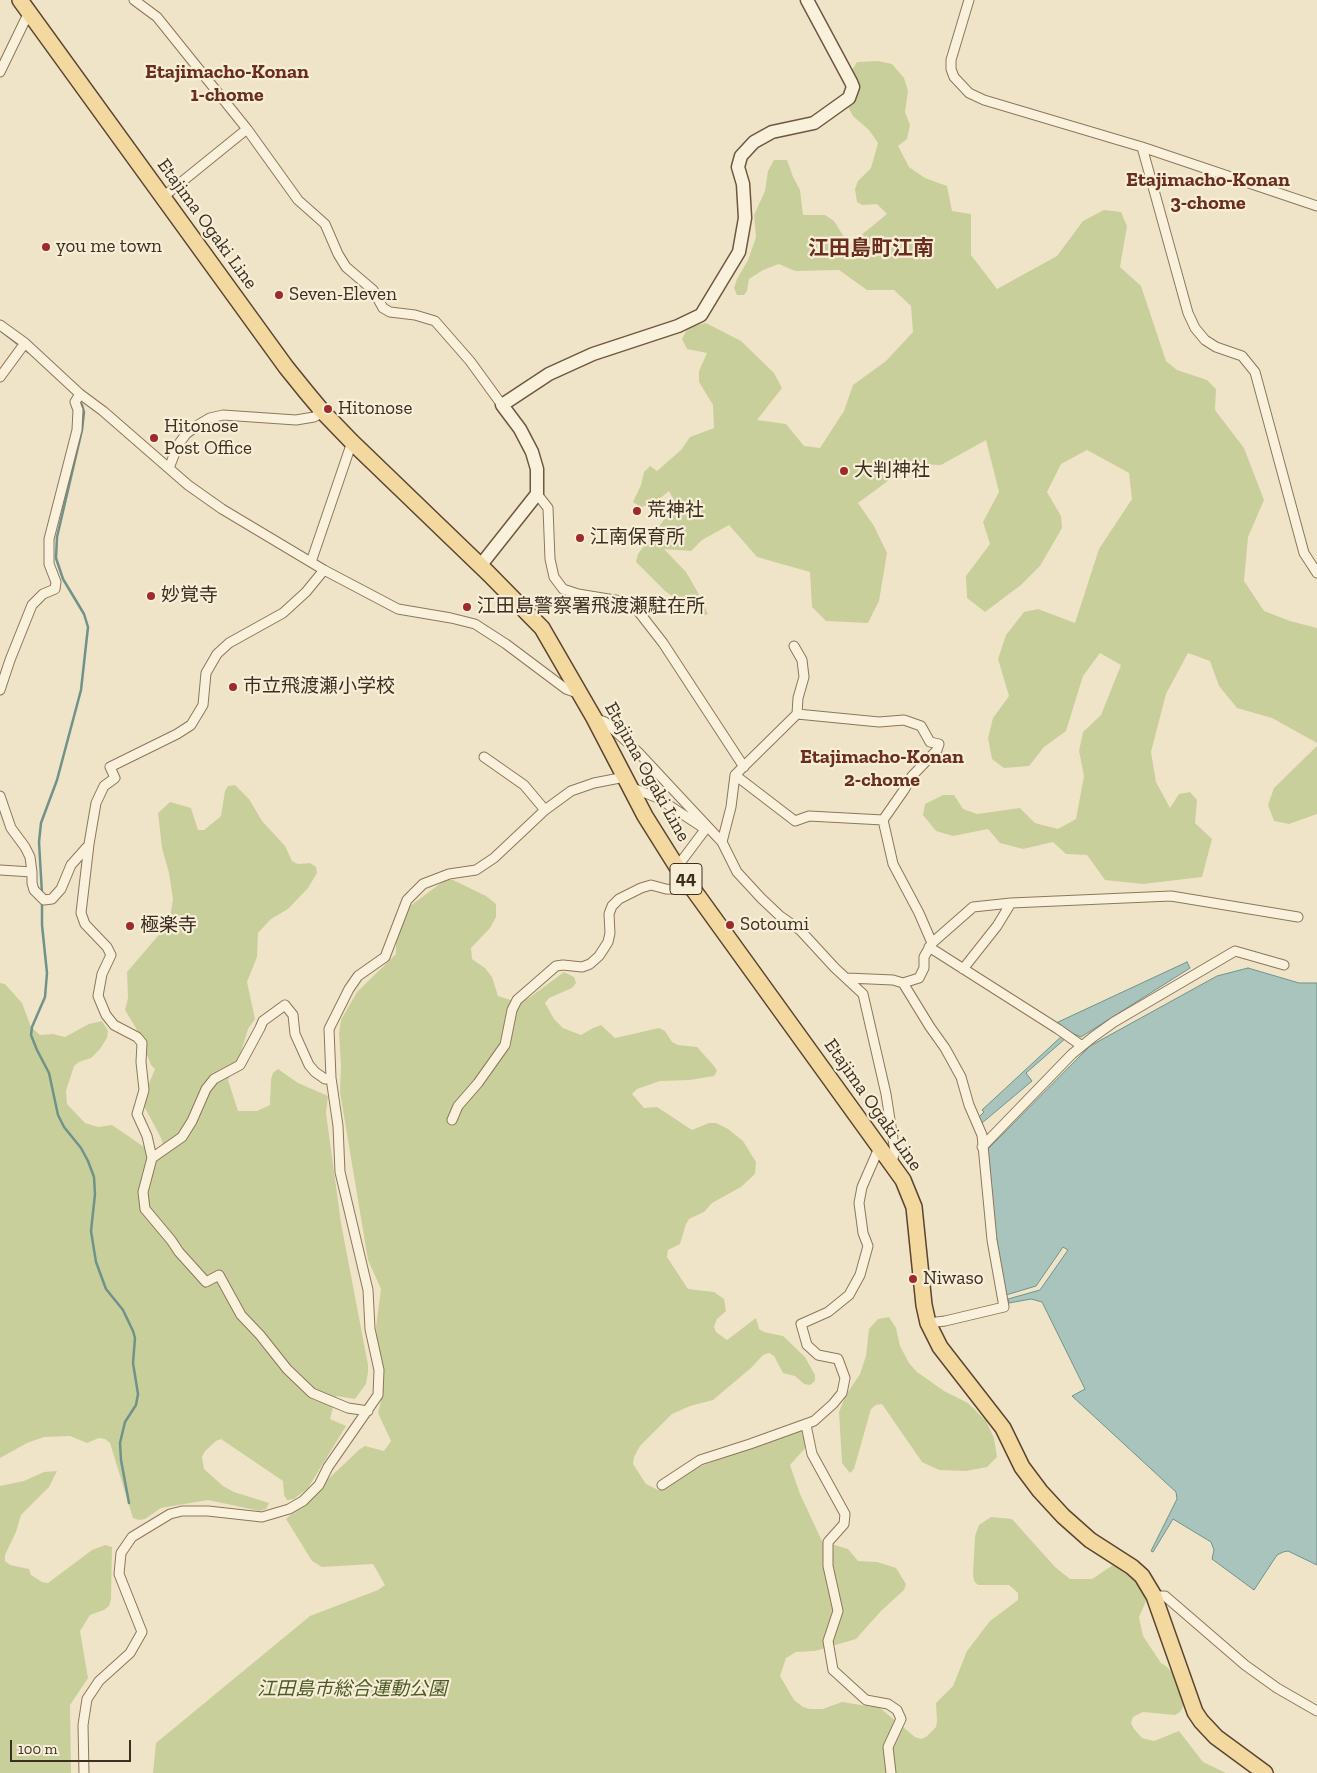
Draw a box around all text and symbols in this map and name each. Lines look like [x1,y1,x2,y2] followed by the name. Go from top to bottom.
[145,60,309,107] district label: Etajimacho-Konan 1-chome
[152,154,262,294] street label: Etajima Ogaki Line
[1126,168,1290,215] district label: Etajimacho-Konan 3-chome
[56,236,162,258] place label: you me town
[808,236,934,262] district label: 江田島町江南
[40,241,52,253] marker: you me town
[289,284,397,306] place label: Seven-Eleven
[273,289,285,301] marker: Seven-Eleven
[338,398,412,420] place label: Hitonose
[322,403,334,415] marker: Hitonose
[164,416,252,460] place label: Hitonose Post Office
[148,432,160,444] marker: Hitonose Post Office
[854,460,930,482] place label: 大判神社
[838,465,850,477] marker: 大判神社
[647,500,704,522] place label: 荒神社
[631,505,643,517] marker: 荒神社
[590,527,685,549] place label: 江南保育所
[574,532,586,544] marker: 江南保育所
[161,585,218,607] place label: 妙覚寺
[145,590,157,602] marker: 妙覚寺
[477,596,705,618] place label: 江田島警察署飛渡瀬駐在所
[461,601,473,613] marker: 江田島警察署飛渡瀬駐在所
[243,676,395,698] place label: 市立飛渡瀬小学校
[227,681,239,693] marker: 市立飛渡瀬小学校
[599,698,695,846] street label: Etajima Ogaki Line
[800,745,964,792] district label: Etajimacho-Konan 2-chome
[670,864,702,894] road number: 44
[740,914,809,936] place label: Sotoumi
[140,915,197,937] place label: 極楽寺
[724,919,736,931] marker: Sotoumi
[124,920,136,932] marker: 極楽寺
[819,1035,927,1175] street label: Etajima Ogaki Line
[923,1268,984,1290] place label: Niwaso
[907,1273,919,1285] marker: Niwaso
[257,1679,447,1701] park label: 江田島市総合運動公園
[12,1730,134,1762] scale bar
[18,1740,57,1758] text: 100 m

